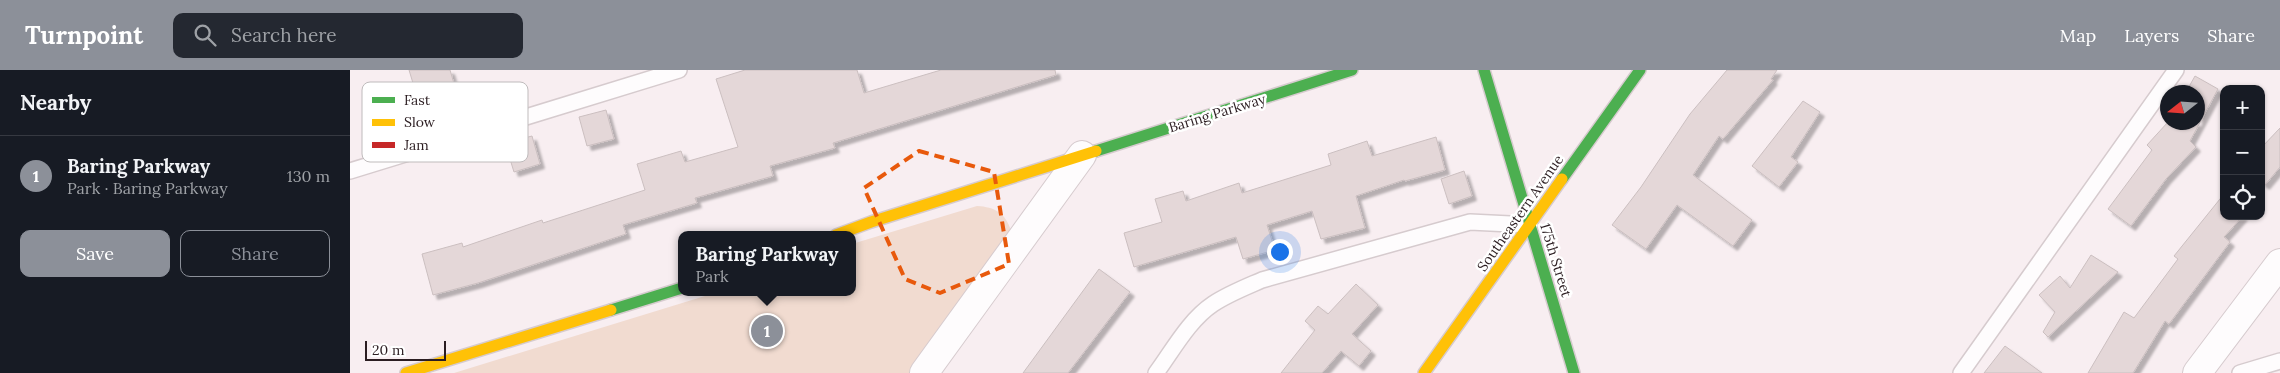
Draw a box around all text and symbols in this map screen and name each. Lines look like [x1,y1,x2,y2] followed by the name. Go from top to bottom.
[173,13,523,58] search box
[25,20,143,51] text: Turnpoint
[191,21,219,49] icon: search
[231,23,337,47] text: Search here
[2060,24,2096,47] text: Map
[2124,24,2179,47] text: Layers
[2207,24,2255,47] text: Share
[362,82,528,162] legend
[2160,85,2205,130] north arrow
[2220,85,2265,220] map controls
[2220,85,2265,130] button: +
[20,89,91,116] text: Nearby
[1166,90,1268,136] street label: Baring Parkway
[404,91,431,109] text: Fast
[404,113,436,131] text: Slow
[2220,130,2265,175] button: −
[403,136,429,154] text: Jam
[1473,151,1567,275] street label: Southeastern Avenue
[67,154,210,178] text: Baring Parkway
[33,166,39,186] text: 1
[287,166,330,186] text: 130 m
[2220,175,2265,220] button: locate
[67,178,228,198] text: Park · Baring Parkway
[1536,221,1576,300] street label: 175th Street
[20,230,170,277] button: Save
[180,230,330,277] button: Share
[678,231,856,296] popup
[1267,239,1293,265] your location
[695,242,839,266] text: Baring Parkway
[695,266,729,286] text: Park
[751,312,783,350] pin: 1
[365,338,446,361] scale bar
[372,341,404,359] text: 20 m

